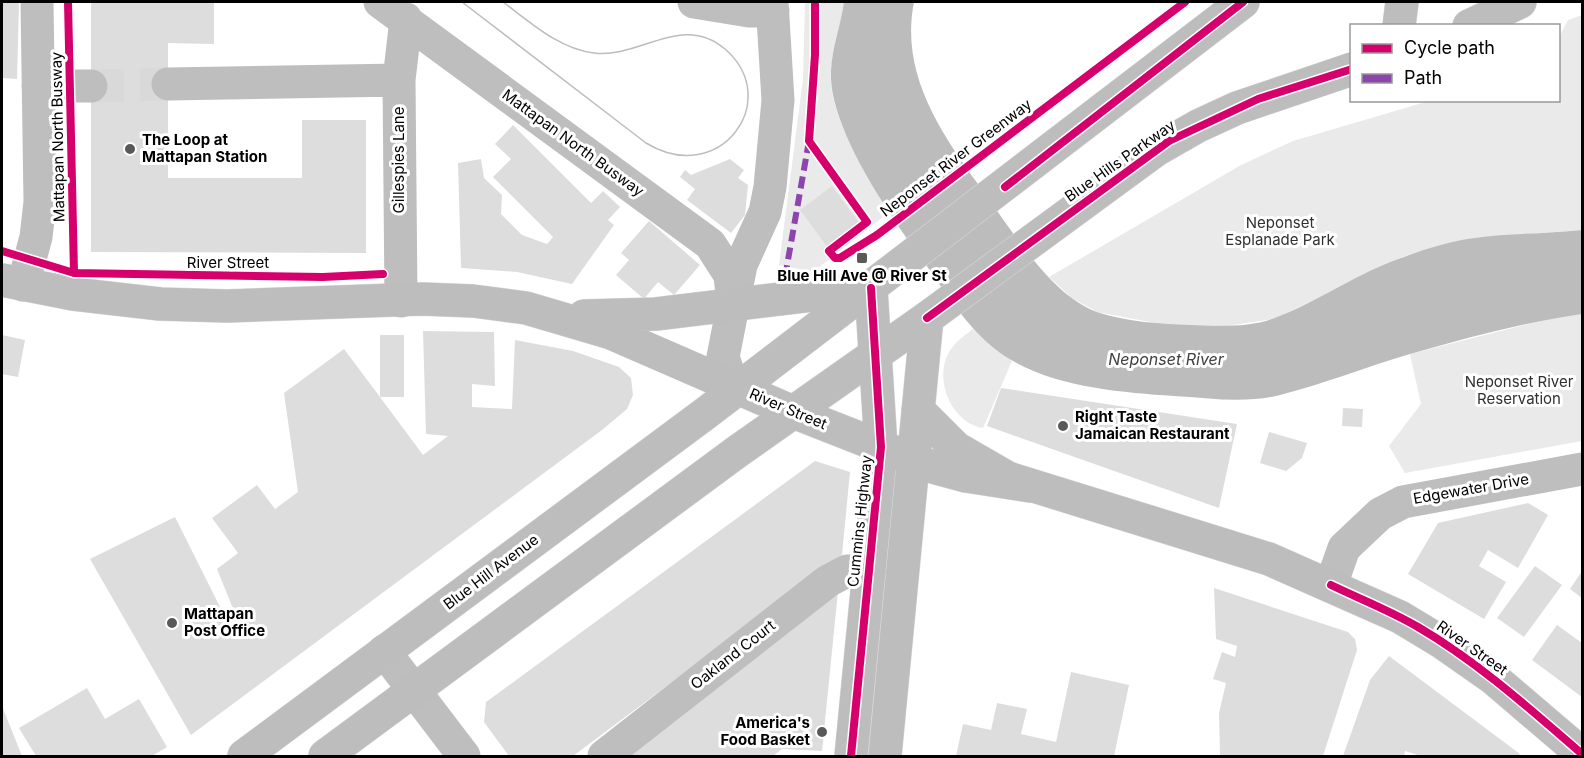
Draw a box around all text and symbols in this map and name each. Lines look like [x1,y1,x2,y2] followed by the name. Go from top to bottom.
[1350,24,1560,102] legend
[1404,37,1495,58] text: Cycle path
[47,51,68,222] street label: Mattapan North Busway
[1404,67,1442,88] text: Path
[499,85,648,201] street label: Mattapan North Busway
[876,94,1036,221] street label: Neponset River Greenway
[389,107,408,213] street label: Gillespies Lane
[1061,115,1179,206] street label: Blue Hills Parkway
[142,130,267,166] place label: The Loop at Mattapan Station
[123,142,137,156] marker: The Loop at Mattapan Station
[1225,213,1336,249] park label: Neponset Esplanade Park
[855,251,869,265] marker: Blue Hill Ave @ River St
[187,253,269,272] street label: River Street
[777,266,947,285] place label: Blue Hill Ave @ River St
[1108,349,1225,369] water label: Neponset River
[1465,372,1574,408] park label: Neponset River Reservation
[747,384,830,433] street label: River Street
[1075,407,1230,443] place label: Right Taste Jamaican Restaurant
[1056,419,1070,433] marker: Right Taste Jamaican Restaurant
[843,454,876,588] street label: Cummins Highway
[1412,469,1530,508] street label: Edgewater Drive
[439,530,542,614] street label: Blue Hill Avenue
[184,604,265,640] place label: Mattapan Post Office
[165,616,179,630] marker: Mattapan Post Office
[687,616,779,694] street label: Oakland Court
[1433,616,1512,679] street label: River Street
[720,713,811,749] place label: America's Food Basket
[815,725,829,739] marker: America's Food Basket

